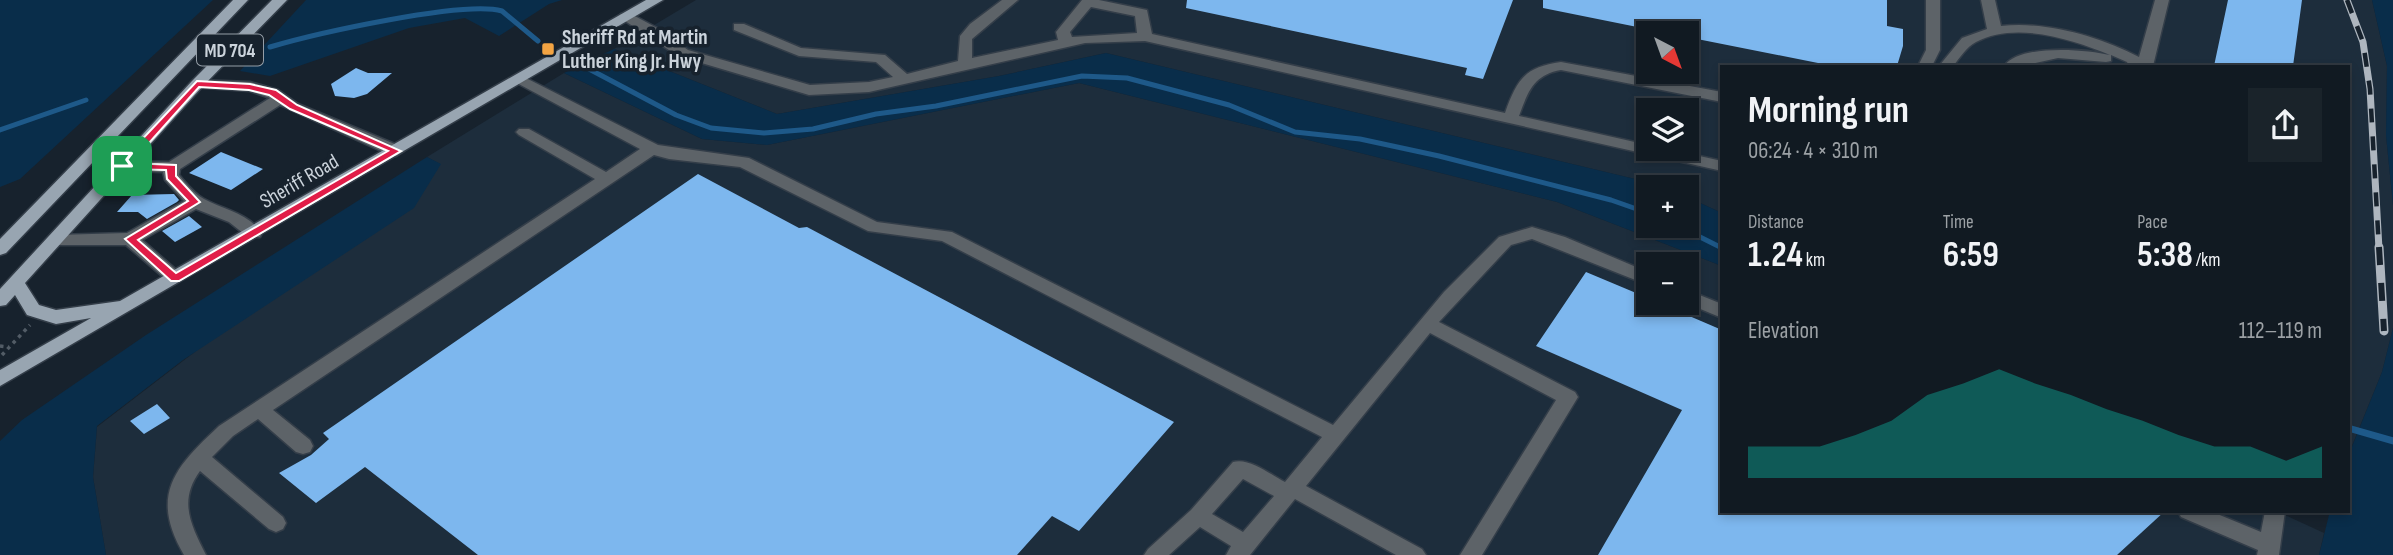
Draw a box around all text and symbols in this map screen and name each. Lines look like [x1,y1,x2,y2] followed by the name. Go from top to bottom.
[1636,21,1699,84] north arrow
[1636,21,1699,315] map controls
[562,25,708,74] place label: Sheriff Rd at Martin Luther King Jr. Hwy
[197,34,263,66] road number: MD 704
[540,41,556,57] marker: Sheriff Rd at Martin Luther King Jr. Hwy
[1748,88,1909,133] text: Morning run
[2248,88,2322,162] button: share
[1636,98,1699,161] button: layers
[92,136,152,196] pin
[1748,137,1878,165] text: 06:24 · 4 × 310 m
[103,147,141,185] icon: arrive
[255,149,343,214] street label: Sheriff Road
[1636,175,1699,238] button: +
[1748,211,1804,234] text: Distance
[1943,211,1974,234] text: Time
[2137,211,2168,234] text: Pace
[1748,234,1803,277] text: 1.24
[1943,234,1999,277] text: 6:59
[2137,234,2193,277] text: 5:38
[1803,249,1825,272] text: km
[2193,249,2220,272] text: /km
[1636,252,1699,315] button: −
[1748,317,1819,345] text: Elevation
[2239,317,2322,345] text: 112–119 m

